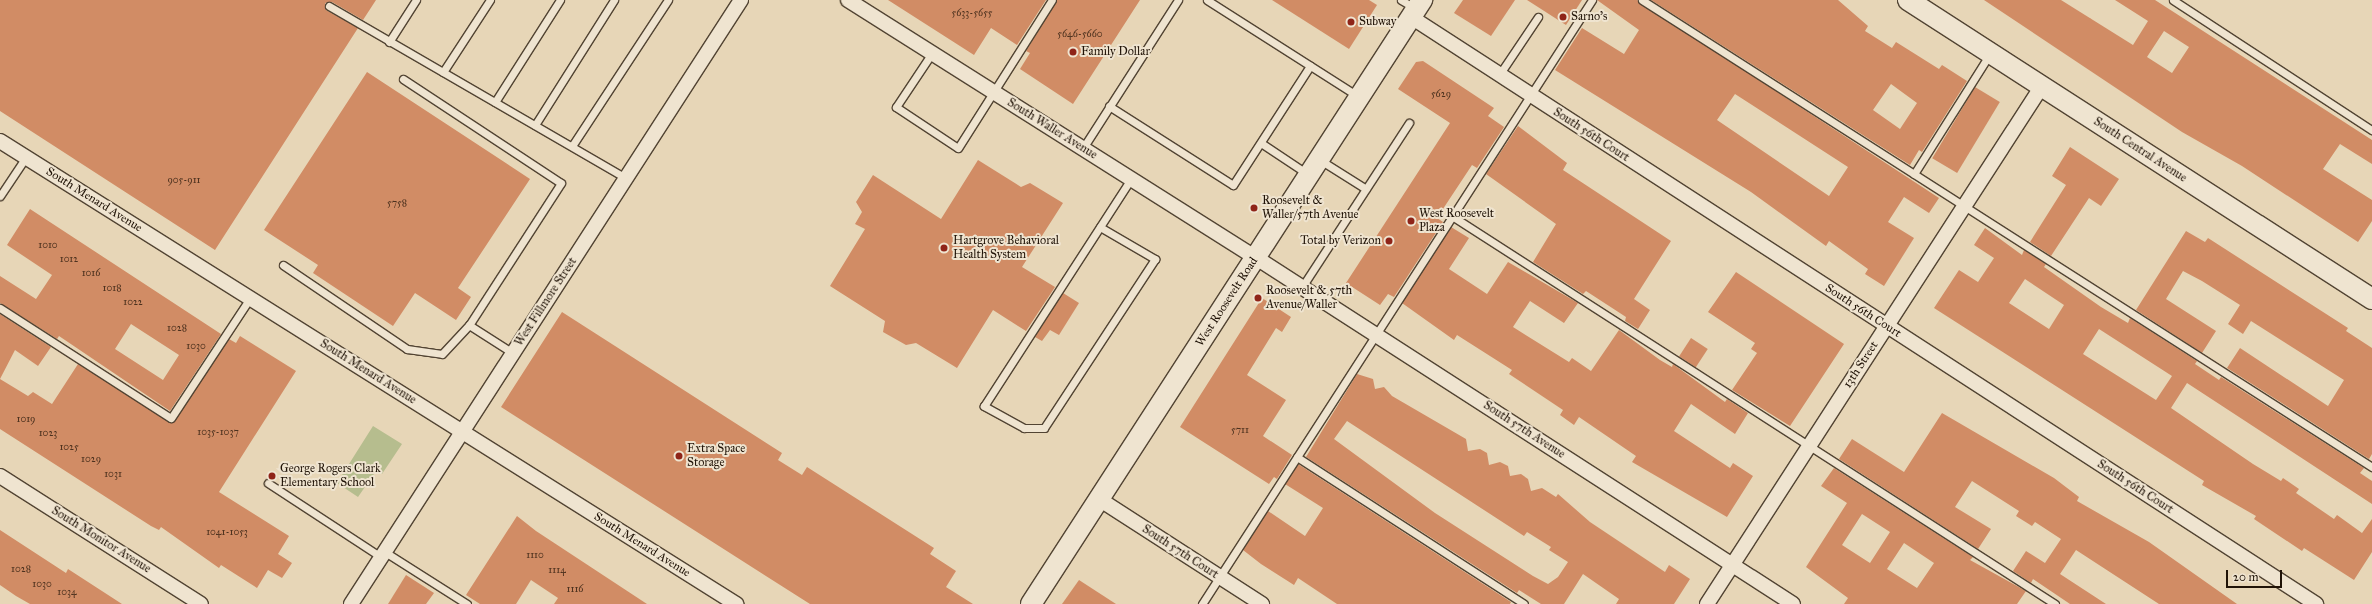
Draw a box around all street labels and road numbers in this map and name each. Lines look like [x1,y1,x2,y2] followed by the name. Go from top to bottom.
[1004,96,1100,162] street label: South Waller Avenue
[1550,105,1632,165] street label: South 56th Court
[2091,114,2189,186] street label: South Central Avenue
[43,165,145,235] street label: South Menard Avenue
[512,255,580,349] street label: West Fillmore Street
[1193,255,1261,349] street label: West Roosevelt Road
[1822,281,1904,341] street label: South 56th Court
[317,337,419,407] street label: South Menard Avenue
[1841,339,1881,391] street label: 13th Street
[1480,398,1568,462] street label: South 57th Avenue
[2094,457,2176,517] street label: South 56th Court
[49,504,153,576] street label: South Monitor Avenue
[591,510,693,580] street label: South Menard Avenue
[1139,522,1221,582] street label: South 57th Court

